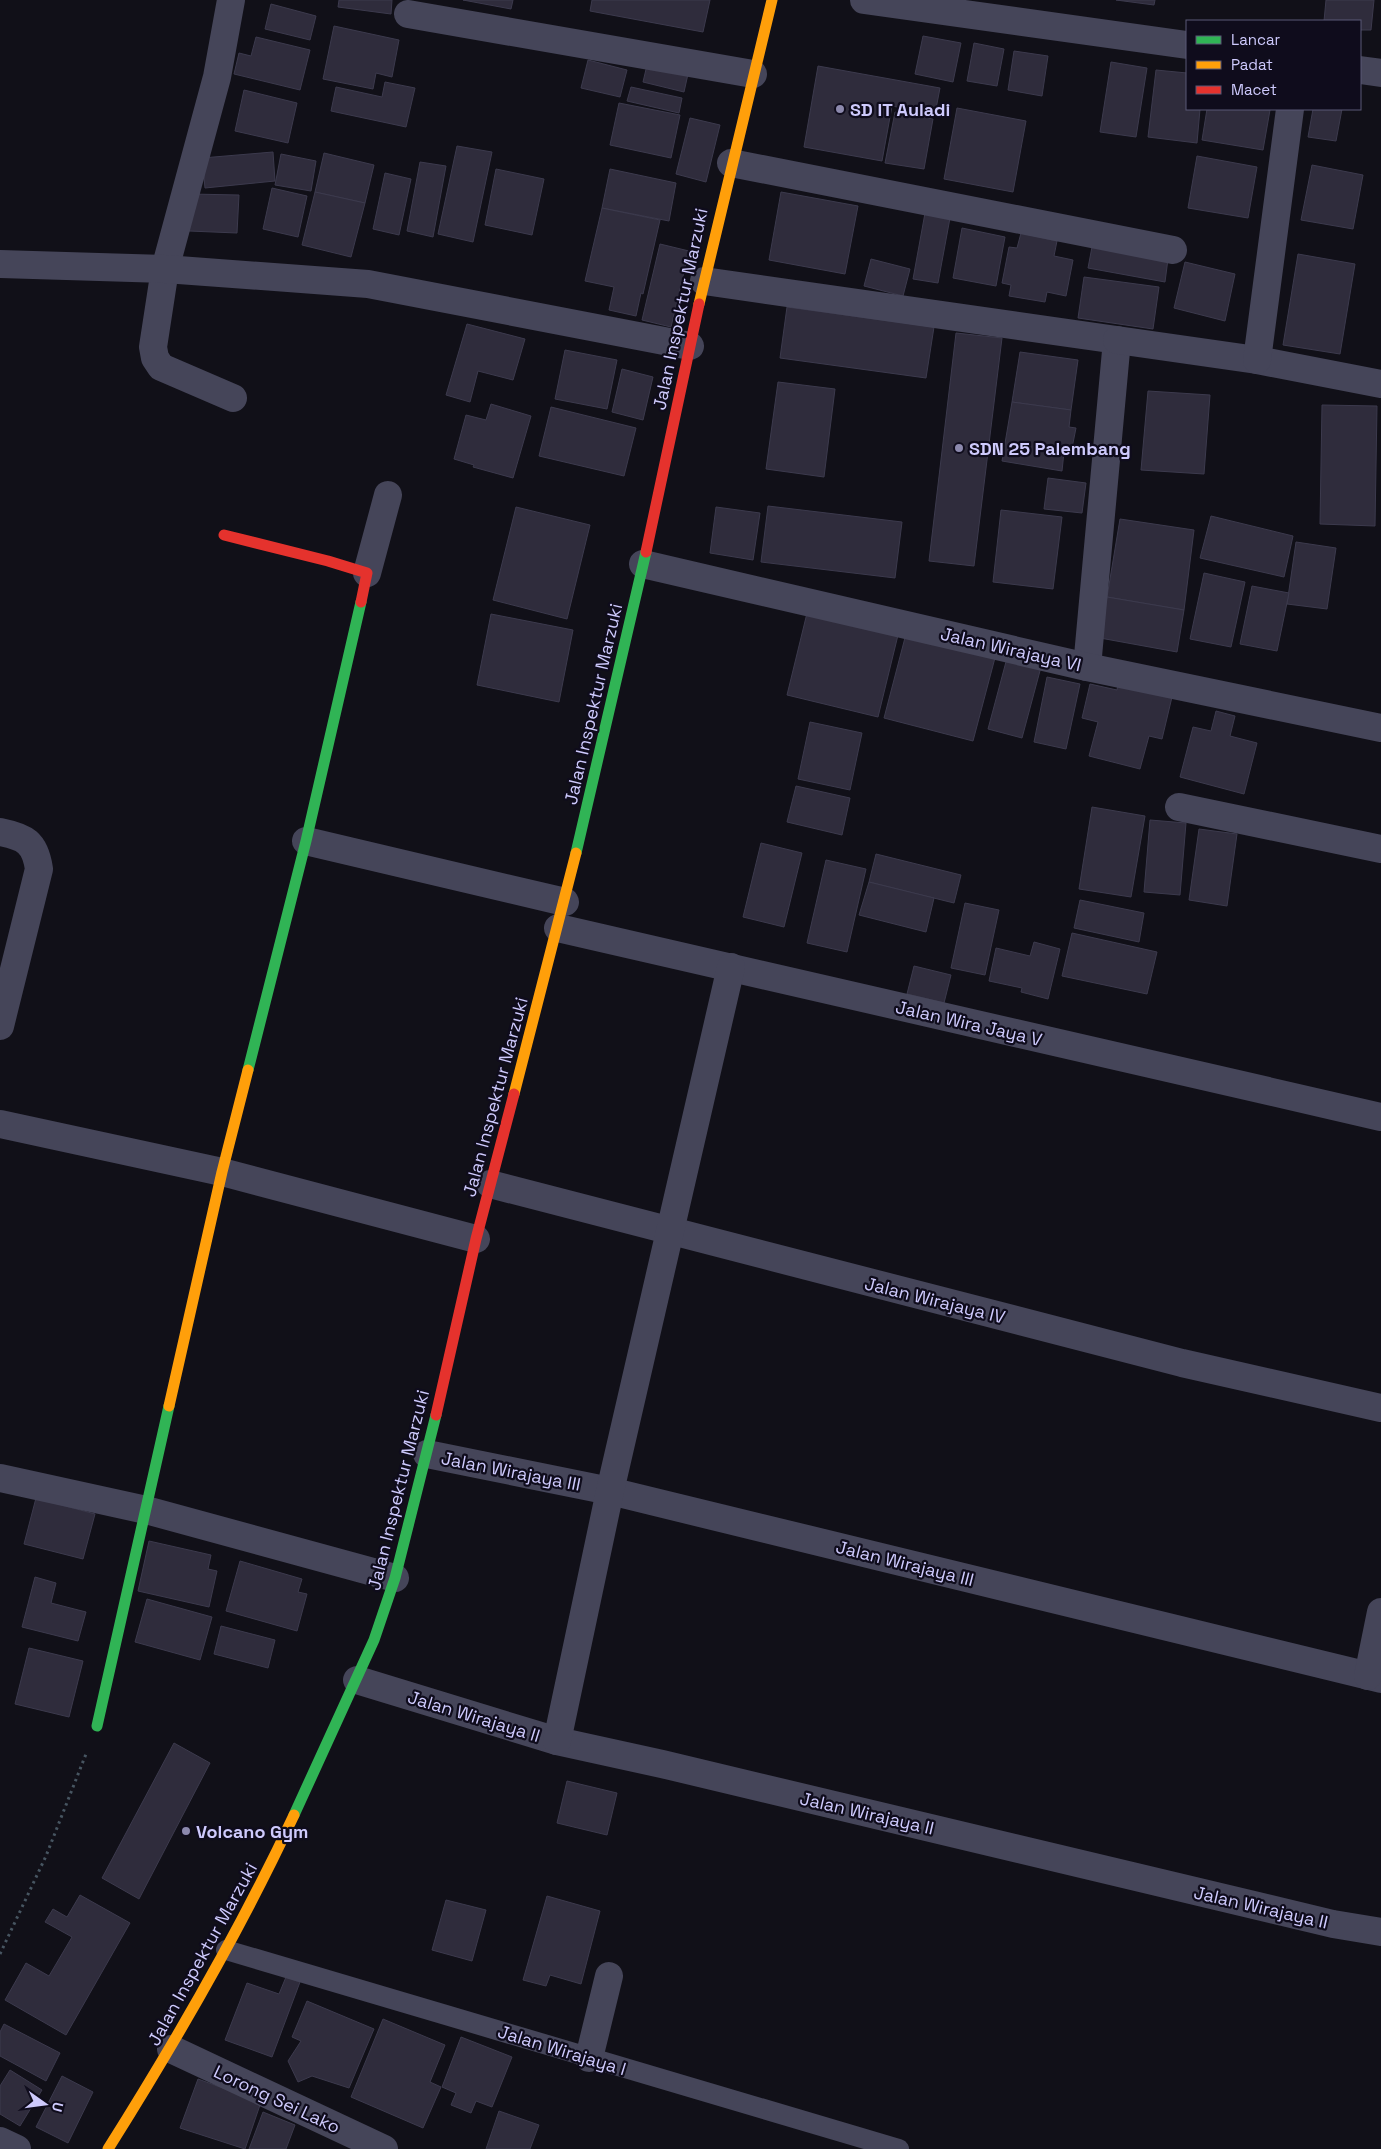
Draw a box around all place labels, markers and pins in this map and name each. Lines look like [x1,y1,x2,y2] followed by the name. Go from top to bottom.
[850,98,950,121] place label: SD IT Auladi
[834,103,846,115] marker: SD IT Auladi
[969,437,1131,460] place label: SDN 25 Palembang
[953,442,965,454] marker: SDN 25 Palembang
[196,1820,308,1843] place label: Volcano Gym
[180,1825,192,1837] marker: Volcano Gym

